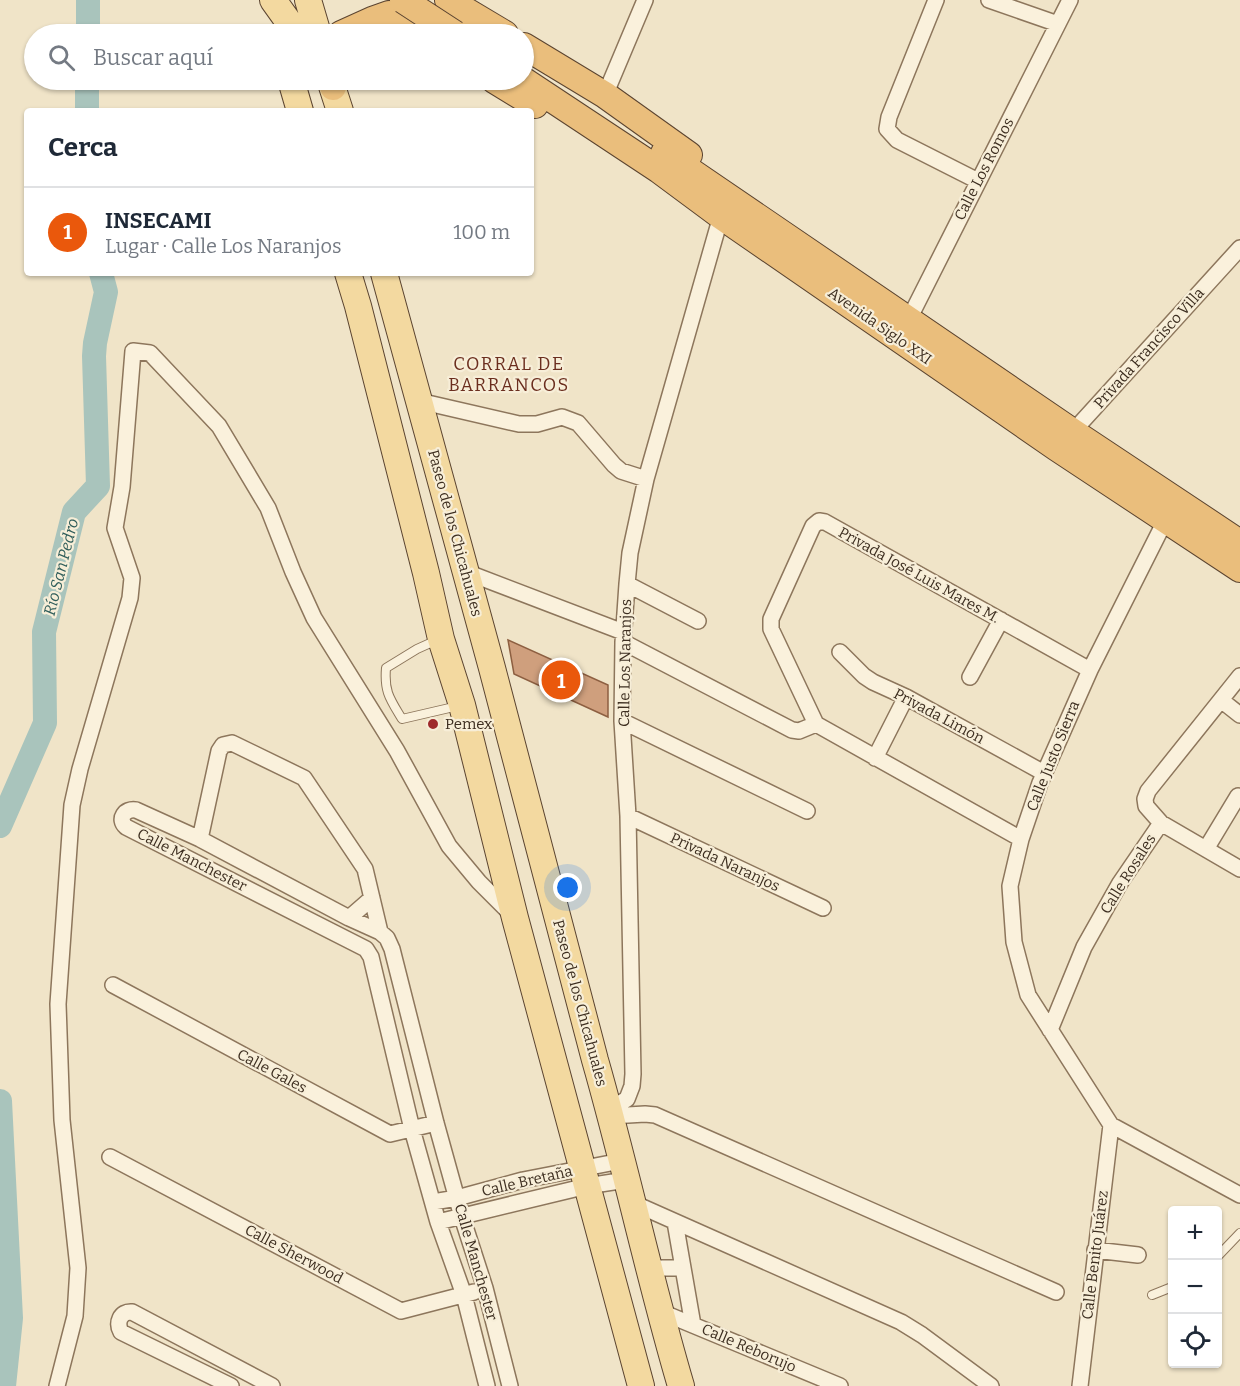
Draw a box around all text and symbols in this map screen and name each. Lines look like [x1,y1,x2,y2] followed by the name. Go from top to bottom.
[24,24,534,90] search box
[45,41,78,74] icon: search
[93,44,213,71] text: Buscar aquí
[950,115,1018,223] street label: Calle Los Romos
[48,132,118,163] text: Cerca
[105,207,211,234] text: INSECAMI
[63,220,72,244] text: 1
[453,220,510,244] text: 100 m
[105,234,342,258] text: Lugar · Calle Los Naranjos
[825,284,935,368] street label: Avenida Siglo XXI
[1090,284,1208,412] street label: Privada Francisco Villa
[448,353,570,396] district label: CORRAL DE BARRANCOS
[424,448,486,618] street label: Paseo de los Chicahuales
[40,516,82,617] water label: Río San Pedro
[835,523,1003,627] street label: Privada José Luis Mares M.
[615,599,635,727] street label: Calle Los Naranjos
[542,658,580,702] pin: 1
[891,685,988,748] street label: Privada Limón
[1023,698,1083,814] street label: Calle Justo Sierra
[445,715,493,733] place label: Pemex
[426,717,440,731] marker: Pemex
[134,825,250,896] street label: Calle Manchester
[667,829,783,895] street label: Privada Naranjos
[1096,831,1160,917] street label: Calle Rosales
[553,873,582,902] your location
[549,918,611,1088] street label: Paseo de los Chicahuales
[234,1045,310,1097] street label: Calle Gales
[480,1162,574,1200] street label: Calle Bretaña
[1078,1189,1112,1321] street label: Calle Benito Juárez
[451,1202,501,1323] street label: Calle Manchester
[1168,1206,1222,1368] map controls
[1168,1206,1222,1260] button: +
[242,1221,346,1287] street label: Calle Sherwood
[1168,1260,1222,1314] button: −
[1168,1314,1222,1368] button: locate
[699,1320,799,1376] street label: Calle Reborujo

